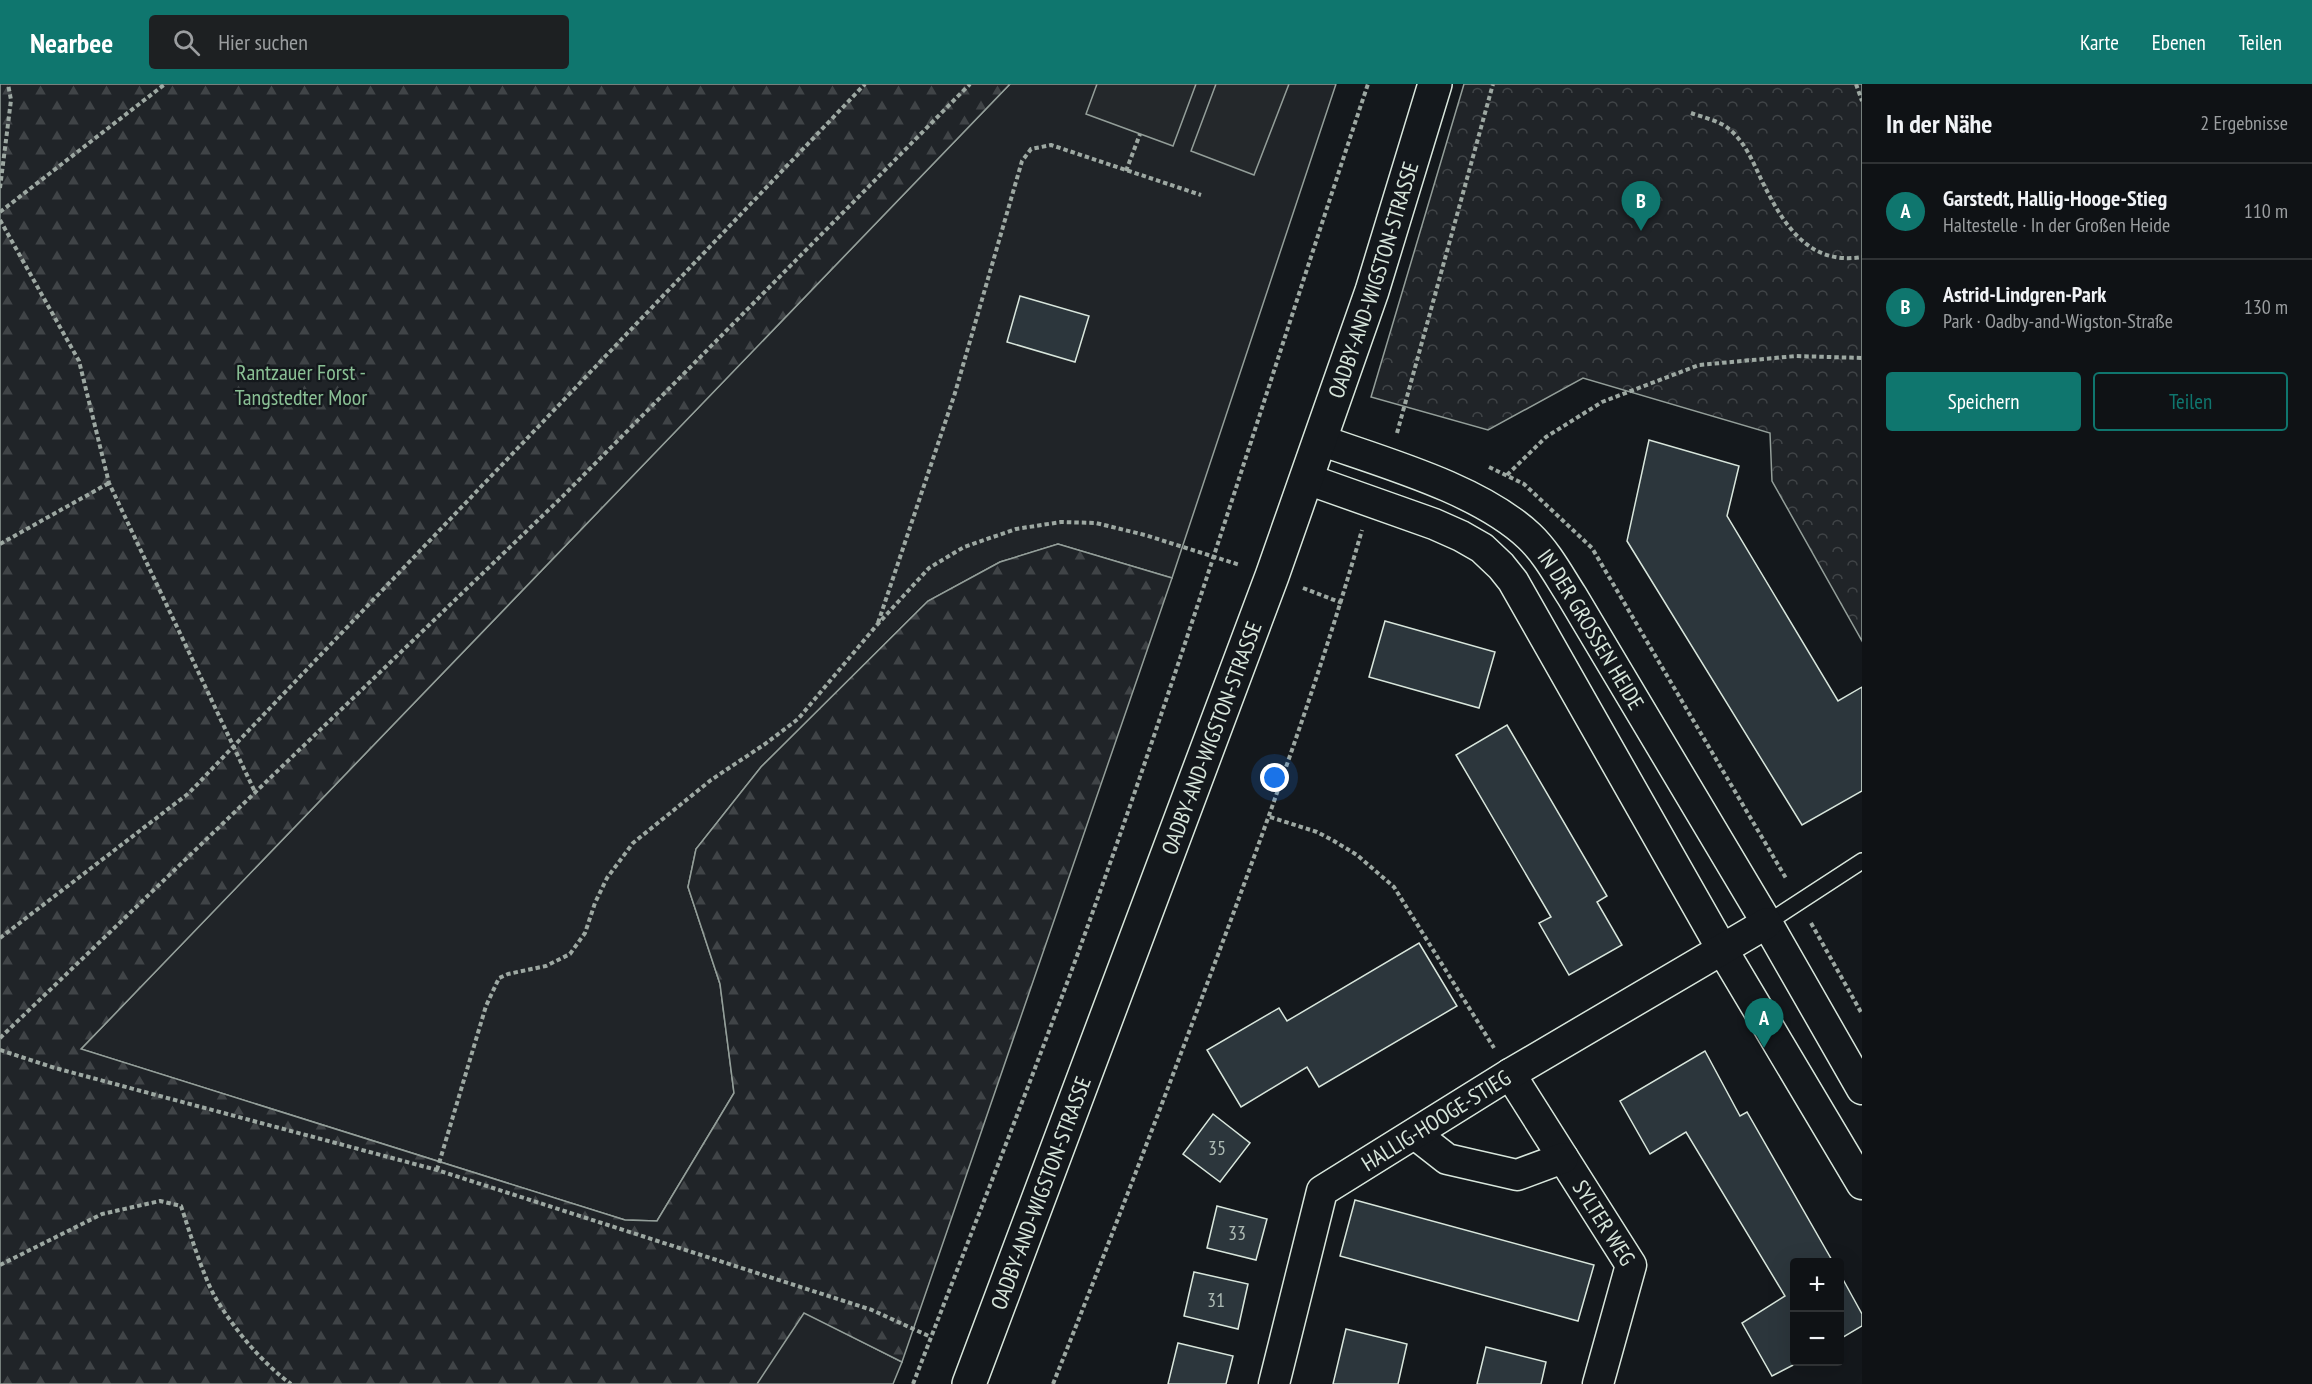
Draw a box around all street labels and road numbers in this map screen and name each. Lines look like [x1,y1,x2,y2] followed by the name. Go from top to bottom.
[1322,158,1425,402] street label: OADBY-AND-WIGSTON-STRASSE
[1532,543,1651,715] street label: IN DER GROSSEN HEIDE
[1155,617,1268,858] street label: OADBY-AND-WIGSTON-STRASSE
[1356,1063,1516,1177] street label: HALLIG-HOOGE-STIEG
[984,1073,1097,1313] street label: OADBY-AND-WIGSTON-STRASSE
[1567,1175,1642,1271] street label: SYLTER WEG

